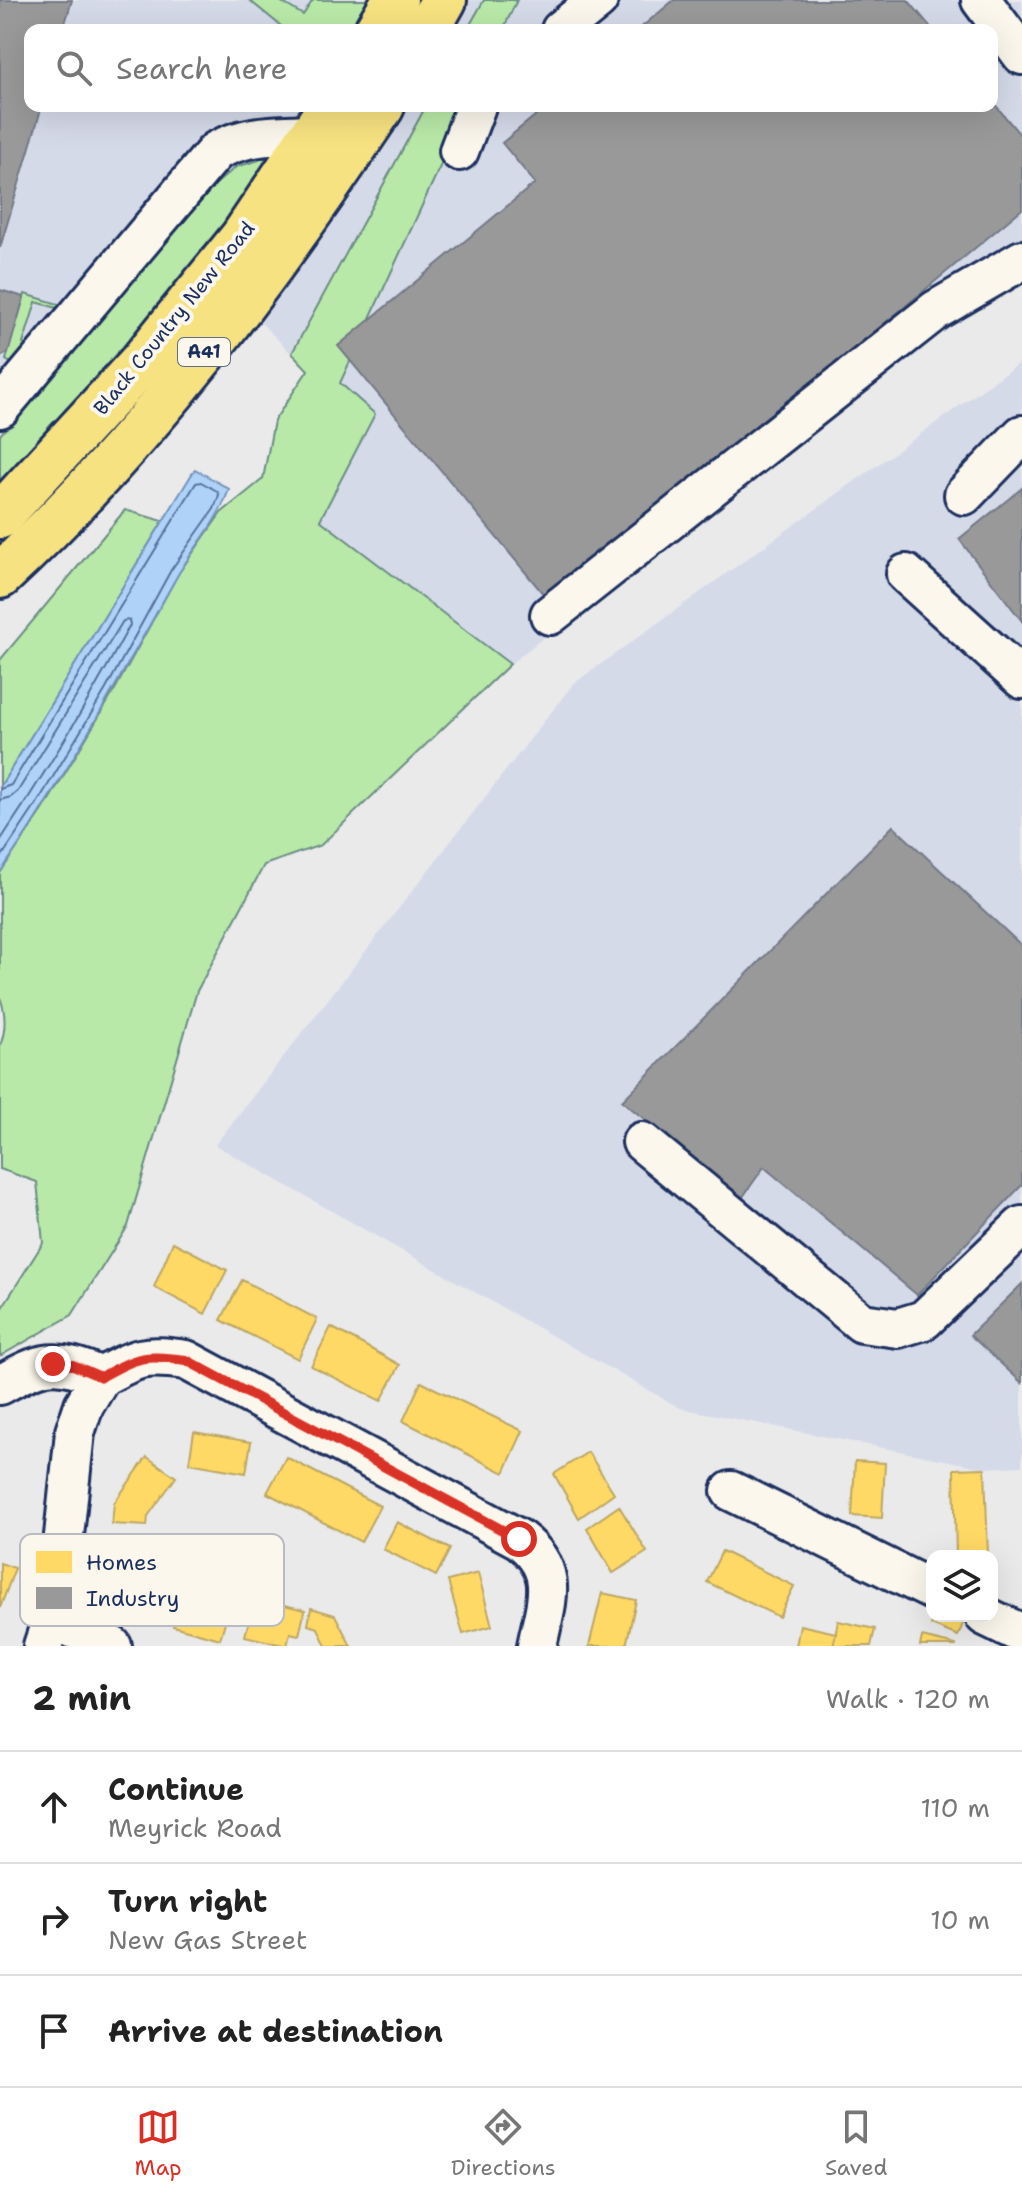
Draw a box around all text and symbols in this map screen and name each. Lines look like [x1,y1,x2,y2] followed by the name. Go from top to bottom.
[24,24,998,112] search box
[52,46,96,90] icon: search
[116,48,287,89] text: Search here
[88,215,260,420] street label: Black Country New Road
[178,338,230,366] road number: A41
[35,1346,71,1382] route end
[501,1521,537,1557] route start
[20,1534,284,1626] legend
[86,1548,157,1577] text: Homes
[926,1550,998,1622] map controls
[926,1550,998,1622] button: layers
[86,1584,179,1613] text: Industry
[32,1675,131,1721] text: 2 min
[826,1681,990,1716] text: Walk · 120 m
[108,1769,244,1810] text: Continue
[32,1785,76,1829] icon: ahead
[920,1790,990,1825] text: 110 m
[108,1810,282,1845] text: Meyrick Road
[108,1881,267,1922] text: Turn right
[32,1897,76,1941] icon: right
[930,1902,990,1937] text: 10 m
[108,1922,307,1957] text: New Gas Street
[32,2009,76,2053] icon: arrive
[108,2011,443,2052] text: Arrive at destination
[135,2105,182,2182] tab: Map
[451,2105,556,2182] tab: Directions
[825,2105,887,2182] tab: Saved

